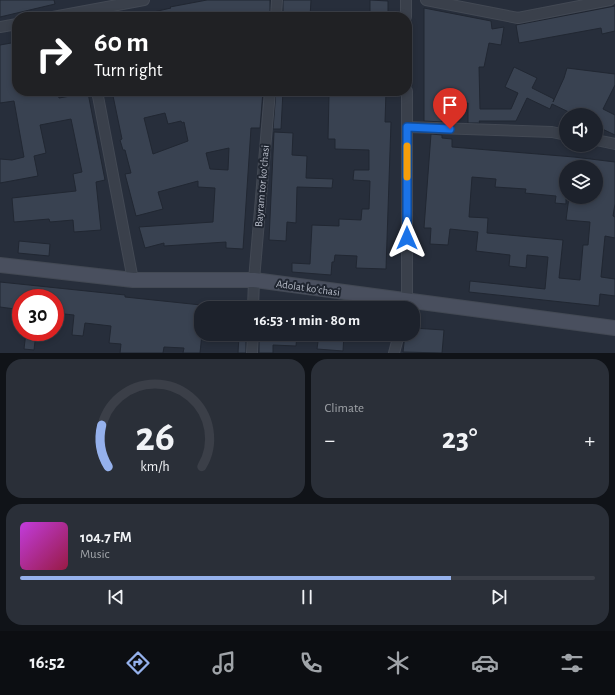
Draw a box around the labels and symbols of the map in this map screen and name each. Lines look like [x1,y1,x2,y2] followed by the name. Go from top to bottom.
[433,88,467,129] pin
[253,144,271,228] street label: Bayram tor koʻchasi
[386,217,428,259] position arrow
[275,278,341,298] street label: Adolat koʻchasi
[12,289,64,341] speed limit sign: 30

